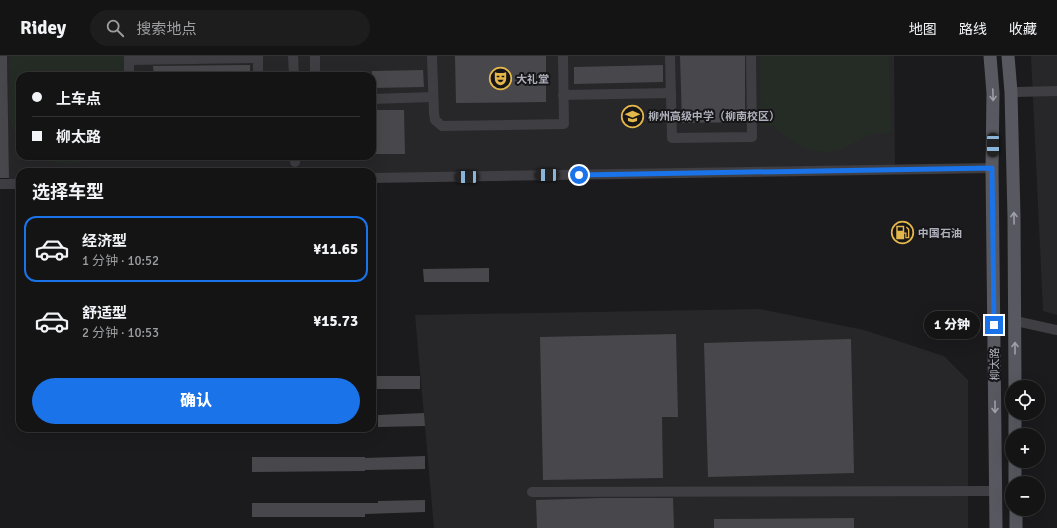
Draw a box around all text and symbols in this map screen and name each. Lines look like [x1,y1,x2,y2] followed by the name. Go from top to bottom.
[90,10,370,46] search box
[20,16,66,40] text: Ridey
[104,17,126,39] icon: search
[136,20,196,38] text: 搜索地点
[909,21,937,38] text: 地图
[959,21,987,38] text: 路线
[1009,21,1037,38] text: 收藏
[488,66,514,92] theatre icon: 大礼堂
[516,73,549,86] place label: 大礼堂
[989,88,996,101] one-way arrow
[56,90,101,108] text: 上车点
[620,103,646,129] school or university icon: 柳州高级中学（柳南校区）
[648,110,780,123] place label: 柳州高级中学（柳南校区）
[56,128,101,146] text: 柳太路
[987,133,999,157] car
[570,166,588,184] route start
[535,169,559,181] car
[455,171,479,183] car
[32,181,104,203] text: 选择车型
[1010,212,1018,225] one-way arrow
[889,220,915,246] fuel station icon: 中国石油
[918,227,962,240] place label: 中国石油
[34,231,70,267] icon: car
[82,232,127,250] text: 经济型
[313,240,358,258] text: ¥11.65
[82,253,159,269] text: 1 分钟 · 10:52
[34,303,70,339] icon: car
[82,304,127,322] text: 舒适型
[924,311,980,339] callout: 1 分钟
[313,312,358,330] text: ¥15.73
[985,316,1003,334] route end
[934,317,970,333] text: 1 分钟
[82,325,159,341] text: 2 分钟 · 10:53
[1011,342,1019,355] one-way arrow
[988,347,1002,381] street label: 柳太路
[32,378,360,424] button: 确认
[1005,380,1045,516] map controls
[1005,380,1045,420] button: locate
[991,400,999,413] one-way arrow
[1005,428,1045,468] button: +
[1005,476,1045,516] button: −

